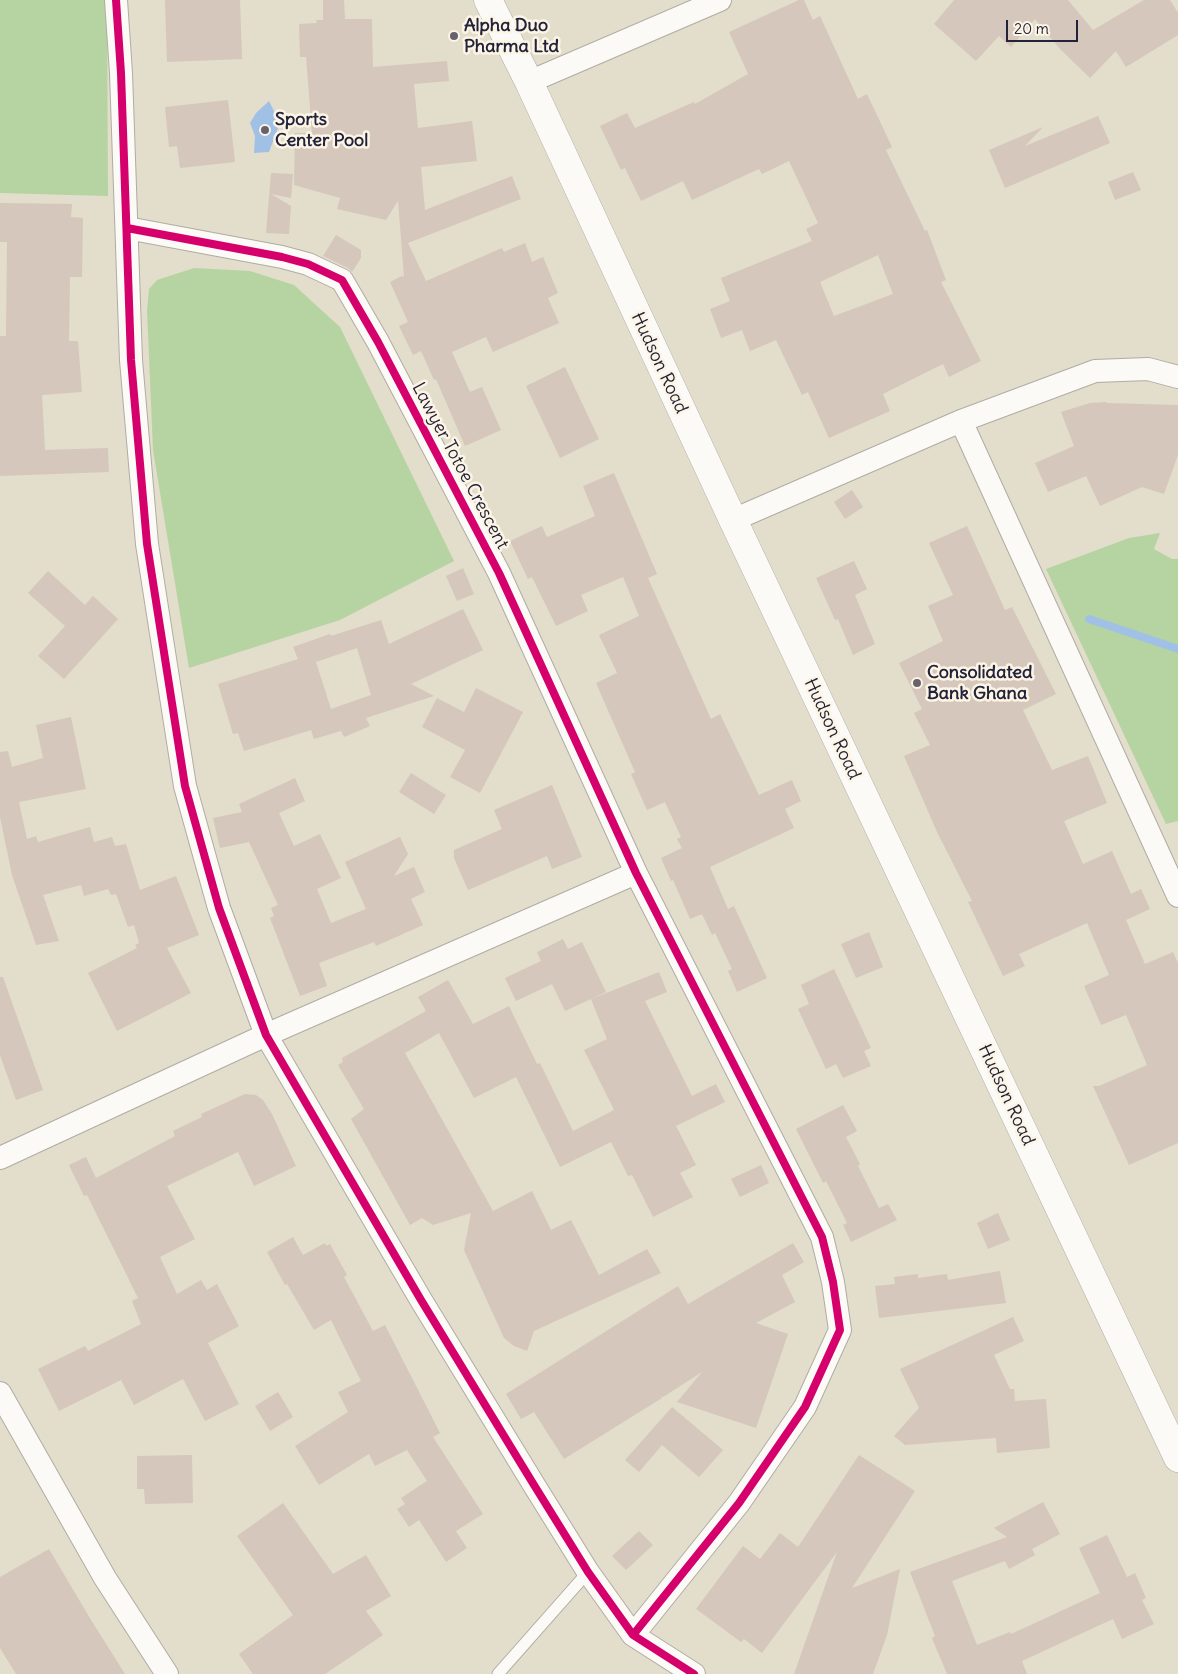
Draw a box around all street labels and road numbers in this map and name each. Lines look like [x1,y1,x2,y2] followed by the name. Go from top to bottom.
[626,309,692,417] street label: Hudson Road
[407,379,513,553] street label: Lawyer Totoe Crescent
[799,675,865,783] street label: Hudson Road
[973,1041,1039,1149] street label: Hudson Road

